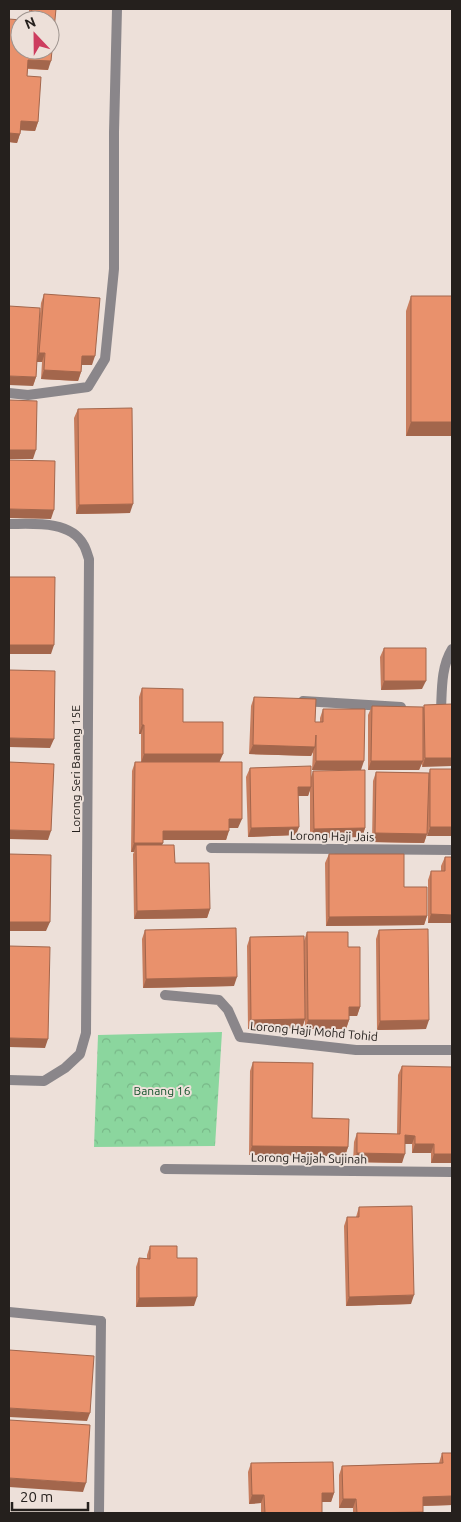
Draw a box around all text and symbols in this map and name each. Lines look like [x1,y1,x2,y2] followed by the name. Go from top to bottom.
[10,10,60,60] north arrow
[22,14,38,32] text: N
[69,705,82,833] street label: Lorong Seri Banang 15E
[290,829,374,843] street label: Lorong Haji Jais
[250,1019,378,1043] street label: Lorong Haji Mohd Tohid
[134,1084,191,1097] park label: Banang 16
[251,1150,367,1166] street label: Lorong Hajjah Sujinah
[12,1480,89,1512] scale bar
[20,1488,53,1505] text: 20 m

